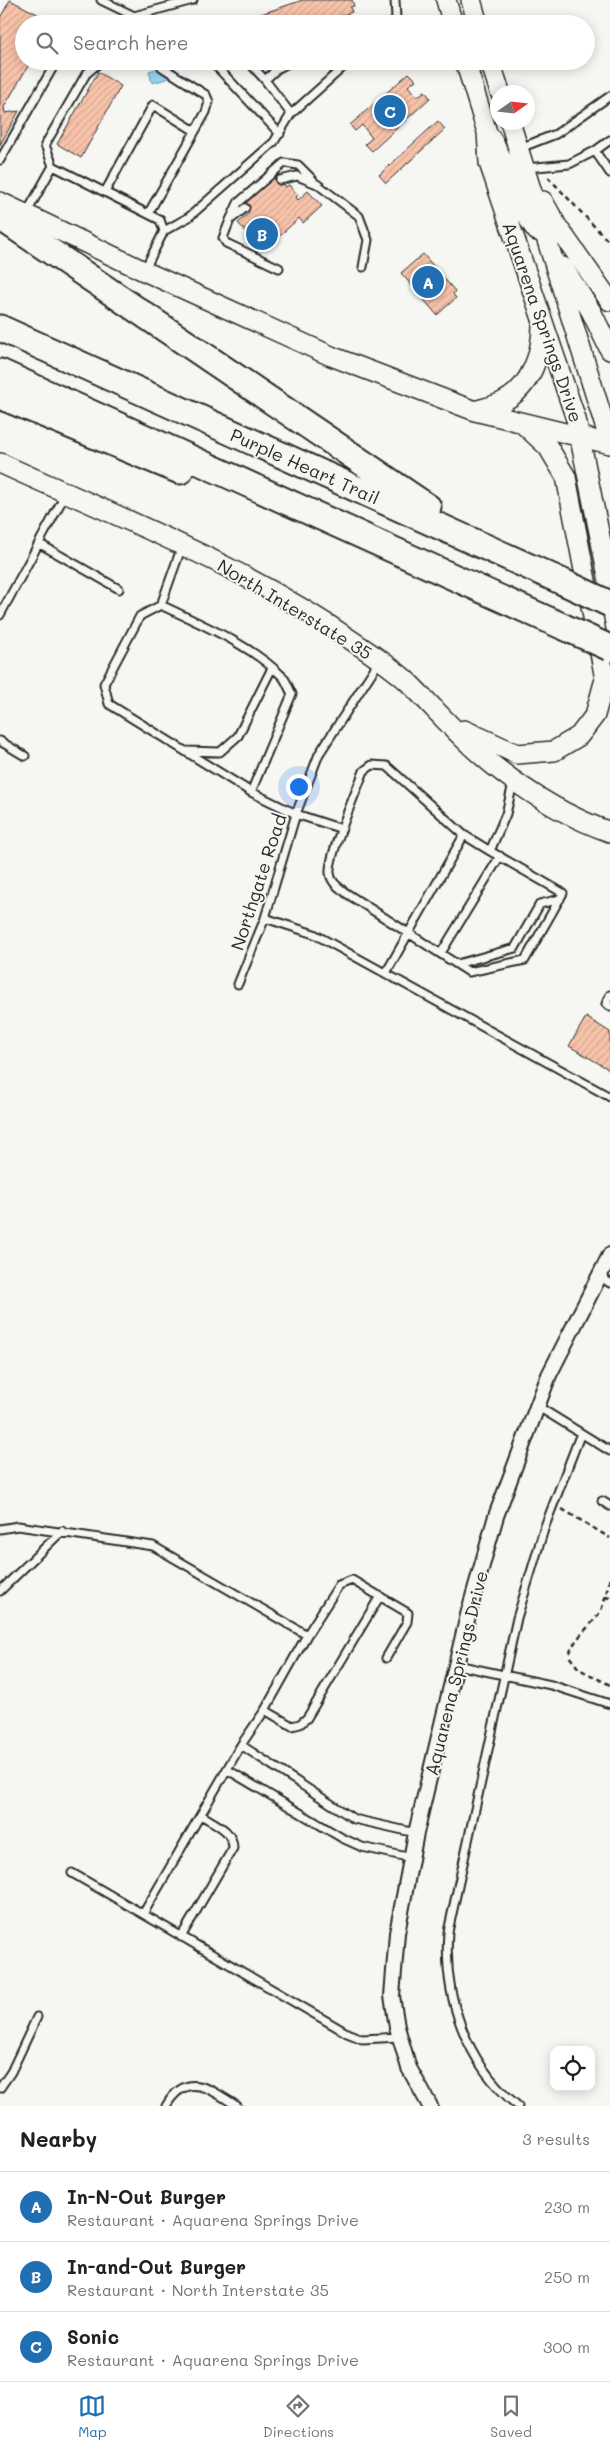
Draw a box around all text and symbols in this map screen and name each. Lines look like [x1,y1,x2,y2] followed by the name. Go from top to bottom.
[15,15,595,70] search box
[33,29,61,57] icon: search
[73,30,189,55] text: Search here
[490,85,535,130] north arrow
[374,92,406,130] pin: C
[246,215,278,253] pin: B
[497,219,589,425] street label: Aquarena Springs Drive
[412,263,444,301] pin: A
[227,422,383,510] street label: Purple Heart Trail
[213,553,377,665] street label: North Interstate 35
[286,774,312,800] your location
[225,811,291,953] street label: Northgate Road
[419,1568,493,1778] street label: Aquarena Springs Drive
[550,2046,595,2091] map controls
[550,2046,595,2091] button: locate
[20,2125,97,2152] text: Nearby
[522,2128,590,2149] text: 3 results
[67,2184,226,2209] text: In-N-Out Burger
[30,2196,42,2217] text: A
[544,2196,590,2217] text: 230 m
[67,2209,359,2230] text: Restaurant · Aquarena Springs Drive
[67,2254,246,2279] text: In-and-Out Burger
[31,2266,41,2287] text: B
[544,2266,590,2287] text: 250 m
[67,2279,329,2300] text: Restaurant · North Interstate 35
[67,2324,119,2349] text: Sonic
[30,2336,42,2357] text: C
[543,2336,590,2357] text: 300 m
[67,2349,359,2370] text: Restaurant · Aquarena Springs Drive
[78,2392,107,2441] tab: Map
[263,2392,334,2441] tab: Directions
[490,2392,532,2441] tab: Saved

